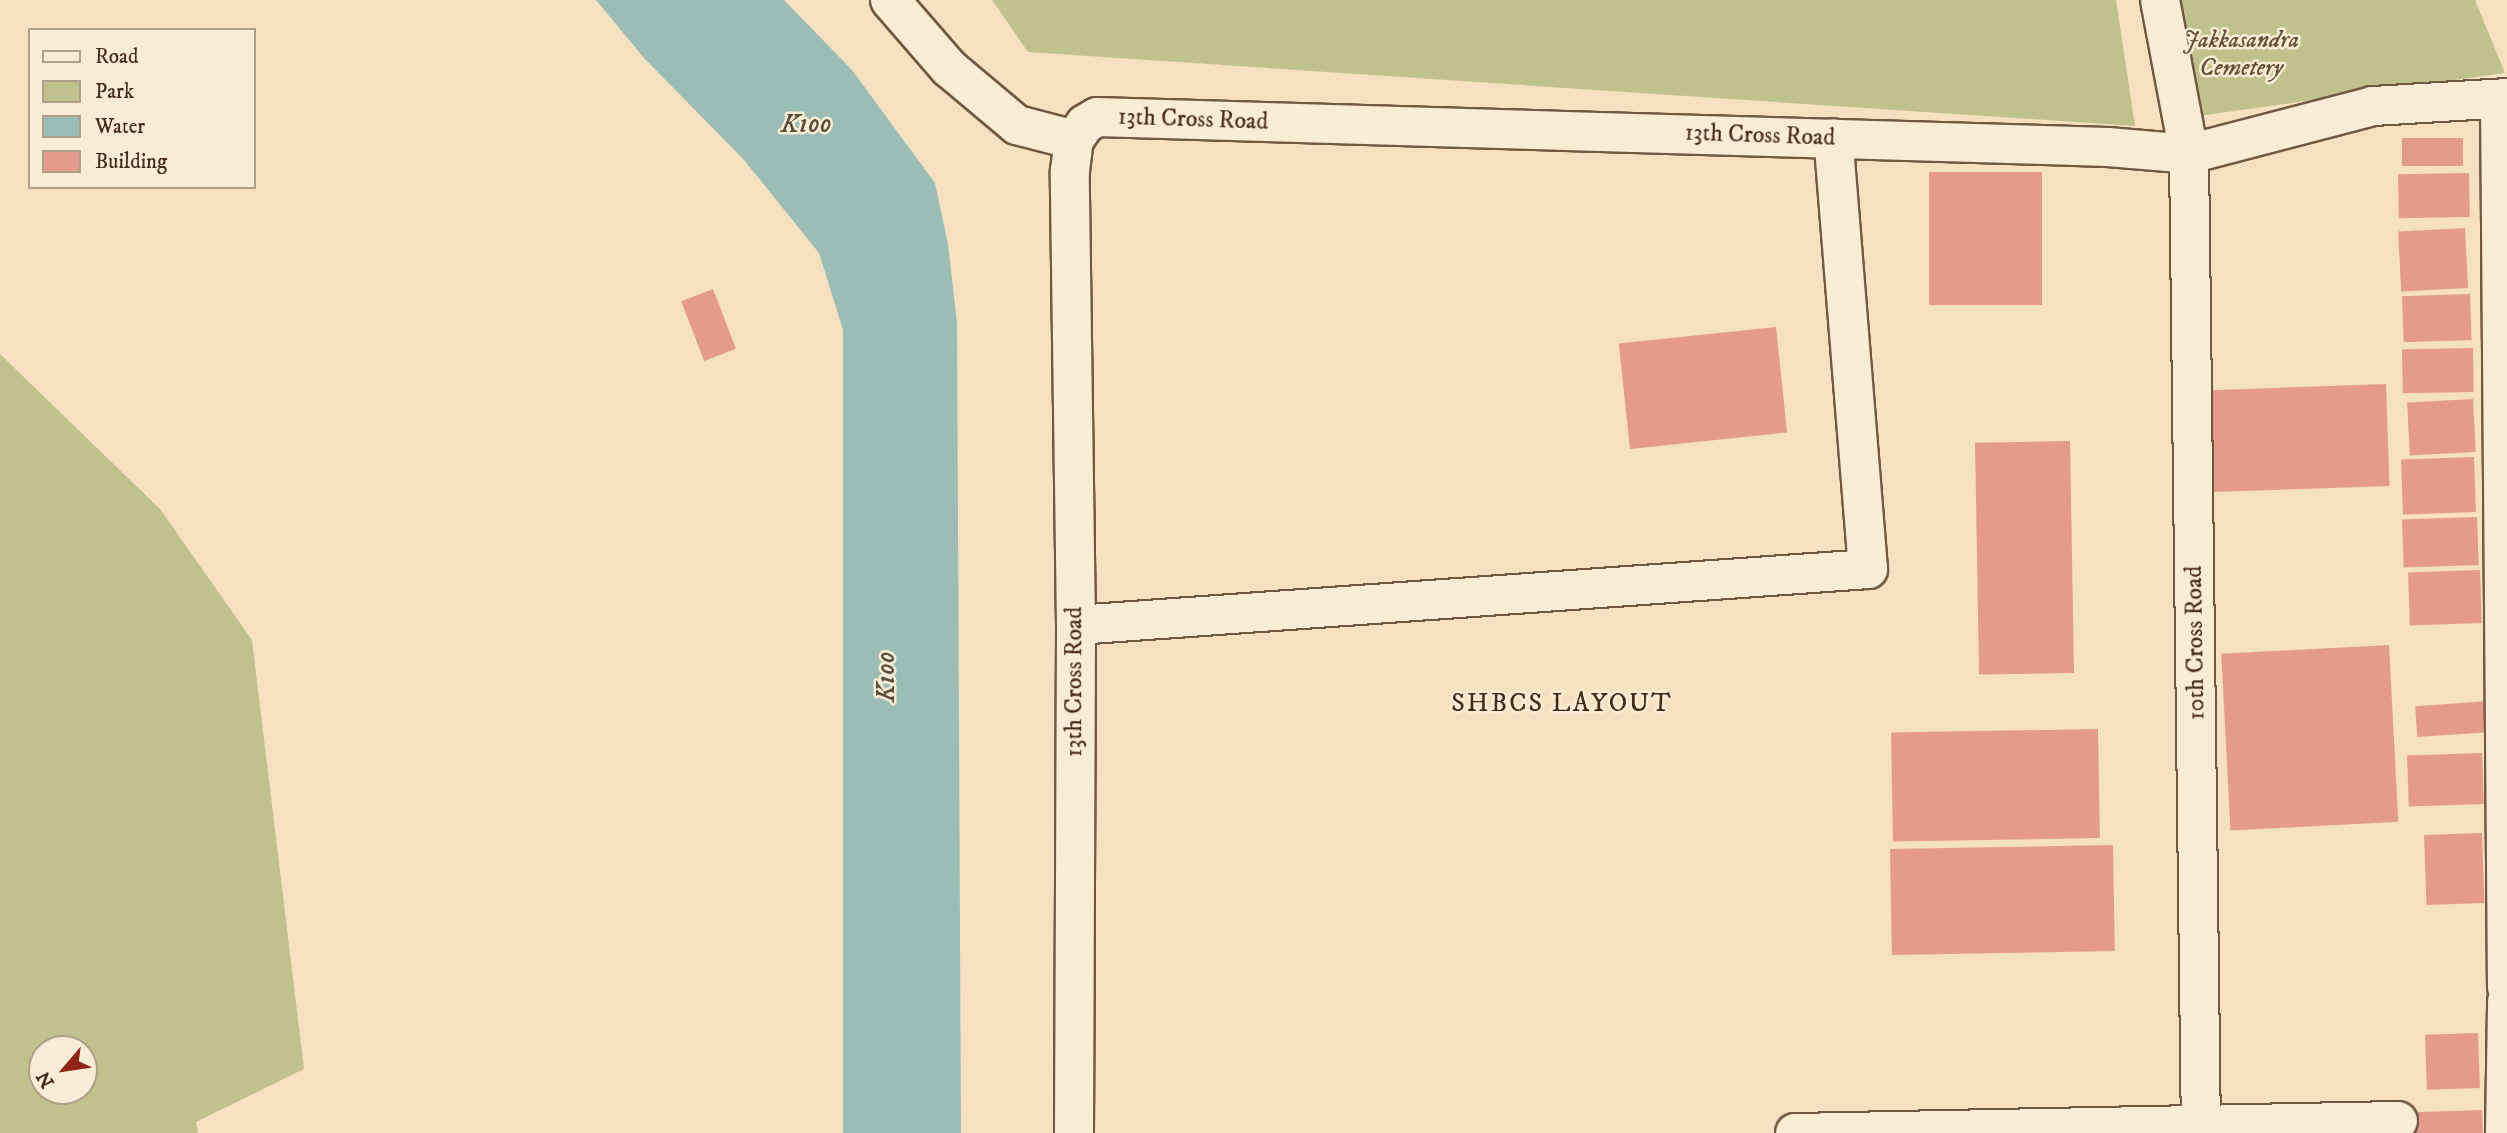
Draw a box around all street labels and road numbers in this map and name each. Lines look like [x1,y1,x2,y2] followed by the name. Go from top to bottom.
[1117,103,1269,137] street label: 13th Cross Road
[1684,119,1836,153] street label: 13th Cross Road
[2180,566,2212,720] street label: 10th Cross Road
[1061,607,1089,757] street label: 13th Cross Road

